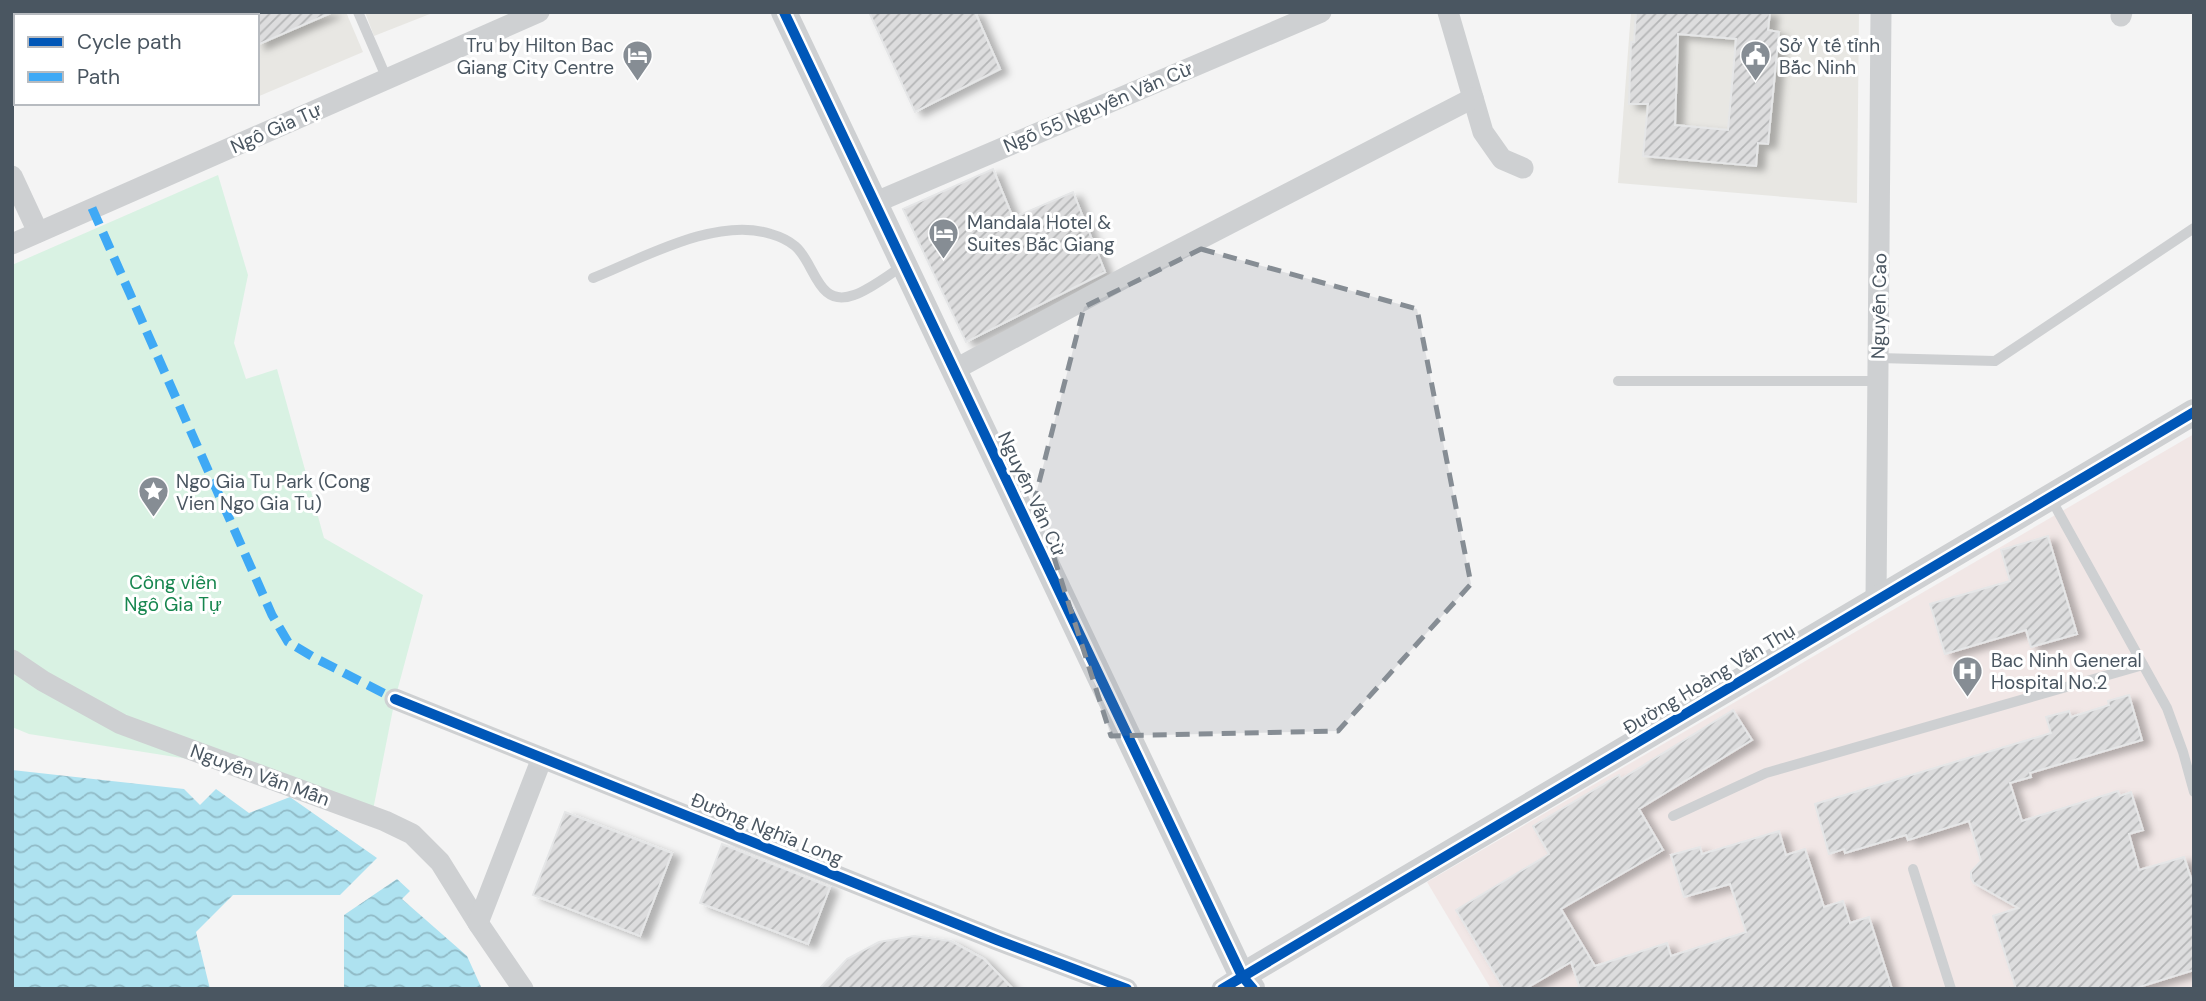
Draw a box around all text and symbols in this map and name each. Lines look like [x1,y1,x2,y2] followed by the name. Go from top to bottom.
[14,14,259,105] legend
[77,28,182,56] text: Cycle path
[457,33,614,80] place label: Tru by Hilton Bac Giang City Centre
[1779,33,1880,80] place label: Sở Y tế tỉnh Bắc Ninh
[620,39,654,83] hotel icon: Tru by Hilton Bac Giang City Centre
[1739,39,1773,83] public building icon: Sở Y tế tỉnh Bắc Ninh
[1000,56,1197,158] street label: Ngõ 55 Nguyễn Văn Cừ
[77,63,120,91] text: Path
[226,97,326,159] street label: Ngô Gia Tự
[967,210,1115,257] place label: Mandala Hotel & Suites Bắc Giang
[927,216,961,260] hotel icon: Mandala Hotel & Suites Bắc Giang
[1866,253,1892,359] street label: Nguyễn Cao
[992,427,1072,561] street label: Nguyễn Văn Cừ
[176,469,371,516] place label: Ngo Gia Tu Park (Cong Vien Ngo Gia Tu)
[136,475,170,519] place icon: Ngo Gia Tu Park (Cong Vien Ngo Gia Tu)
[124,570,222,617] park label: Công viên Ngô Gia Tự
[1618,618,1800,740] street label: Đường Hoàng Văn Thụ
[1991,648,2142,695] place label: Bac Ninh General Hospital No.2
[1951,654,1985,698] hospital icon: Bac Ninh General Hospital No.2
[187,738,333,812] street label: Nguyễn Văn Mẫn
[687,787,847,871] street label: Đường Nghĩa Long

